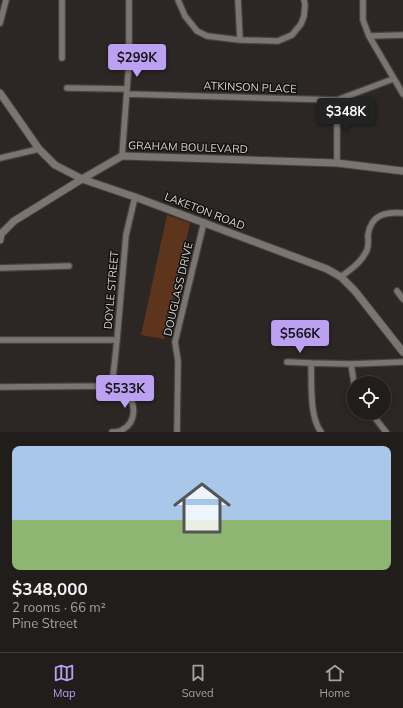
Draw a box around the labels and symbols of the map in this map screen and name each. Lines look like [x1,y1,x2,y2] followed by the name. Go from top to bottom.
[109,44,165,78] pin: $299K
[203,78,297,96] street label: ATKINSON PLACE
[318,98,374,132] pin: $348K
[128,138,248,156] street label: GRAHAM BOULEVARD
[163,189,247,233] street label: LAKETON ROAD
[160,241,196,337] street label: DOUGLASS DRIVE
[101,250,121,330] street label: DOYLE STREET
[272,320,328,354] pin: $566K
[97,375,153,409] pin: $533K

